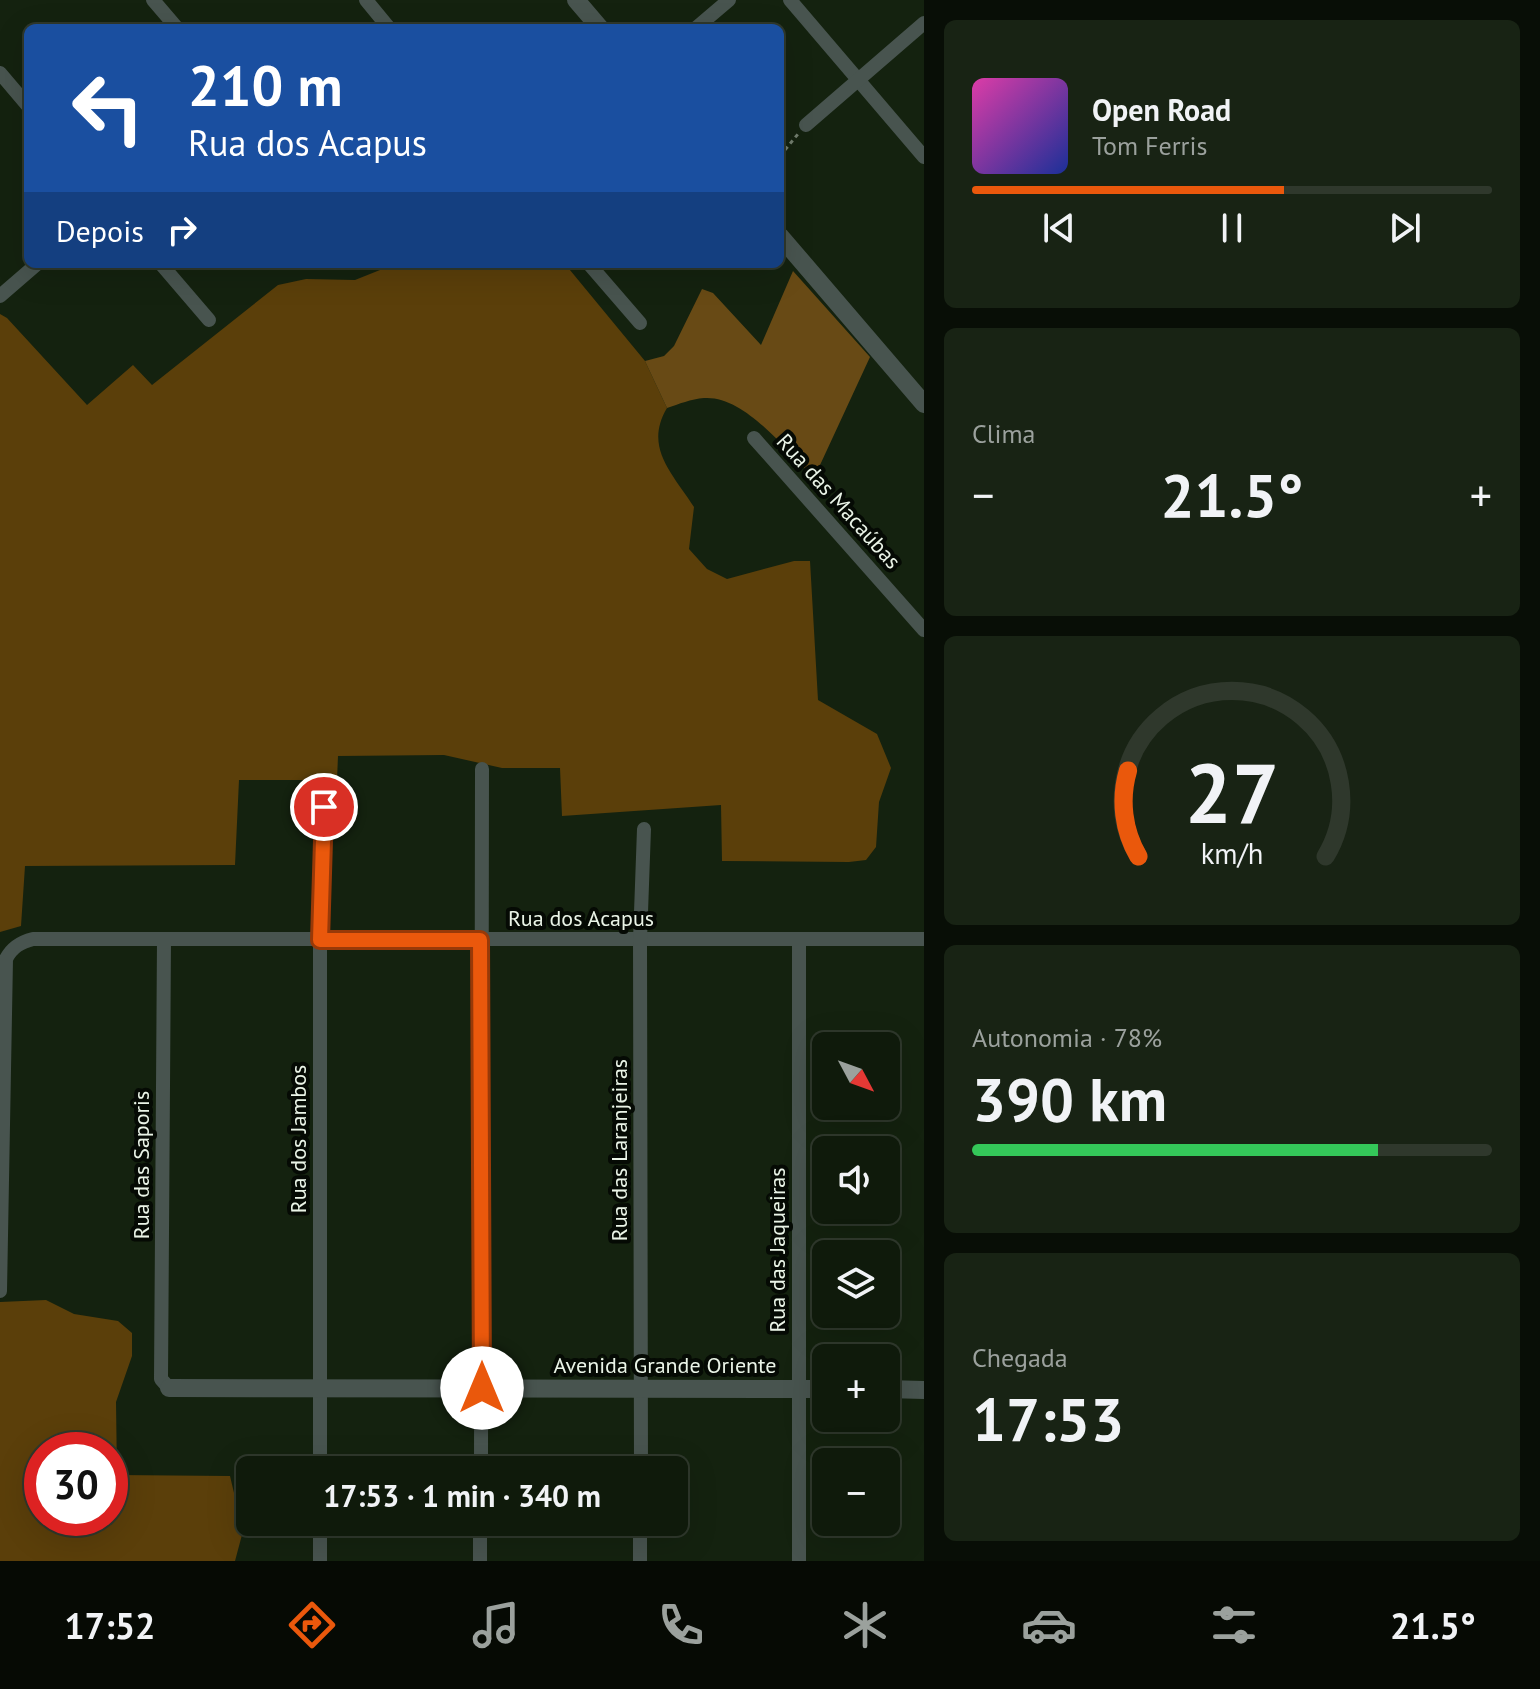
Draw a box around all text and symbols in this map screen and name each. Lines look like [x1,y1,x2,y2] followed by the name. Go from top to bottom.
[188,49,343,121] text: 210 m
[56,56,160,160] icon: left
[1092,90,1231,129] text: Open Road
[188,119,427,166] text: Rua dos Acapus
[1092,129,1207,162] text: Tom Ferris
[1037,206,1081,250] icon: previous
[1210,206,1254,250] icon: pause
[1383,206,1427,250] icon: next
[160,208,204,252] icon: right
[56,211,144,250] text: Depois
[972,417,1035,450] text: Clima
[771,428,907,574] street label: Rua das Macaúbas
[1160,456,1304,534] text: 21.5°
[972,466,994,523] text: −
[1470,466,1492,523] text: +
[1185,737,1279,845] text: 27
[290,773,358,841] pin
[302,785,346,829] icon: arrive
[1201,835,1263,872] text: km/h
[508,904,654,932] street label: Rua dos Acapus
[972,1021,1162,1054] text: Autonomia · 78%
[812,1032,900,1120] north arrow
[812,1032,900,1536] map controls
[605,1059,633,1241] street label: Rua das Laranjeiras
[972,1060,1167,1138] text: 390 km
[284,1065,312,1213] street label: Rua dos Jambos
[127,1091,155,1239] street label: Rua das Saporis
[812,1136,900,1224] button: sound
[763,1167,791,1333] street label: Rua das Jaqueiras
[812,1240,900,1328] button: layers
[972,1341,1068,1374] text: Chegada
[812,1344,900,1432] button: +
[440,1346,524,1430] position arrow
[554,1351,777,1379] street label: Avenida Grande Oriente
[972,1380,1124,1458] text: 17:53
[24,1432,128,1536] speed limit sign: 30
[812,1448,900,1536] button: −
[323,1476,601,1515] text: 17:53 · 1 min · 340 m
[284,1597,340,1653] icon: directions
[468,1597,524,1653] icon: music
[653,1597,709,1653] icon: phone
[837,1597,893,1653] icon: climate
[1021,1597,1077,1653] icon: car
[1206,1597,1262,1653] icon: filters
[64,1602,156,1649] text: 17:52
[1390,1602,1476,1649] text: 21.5°

